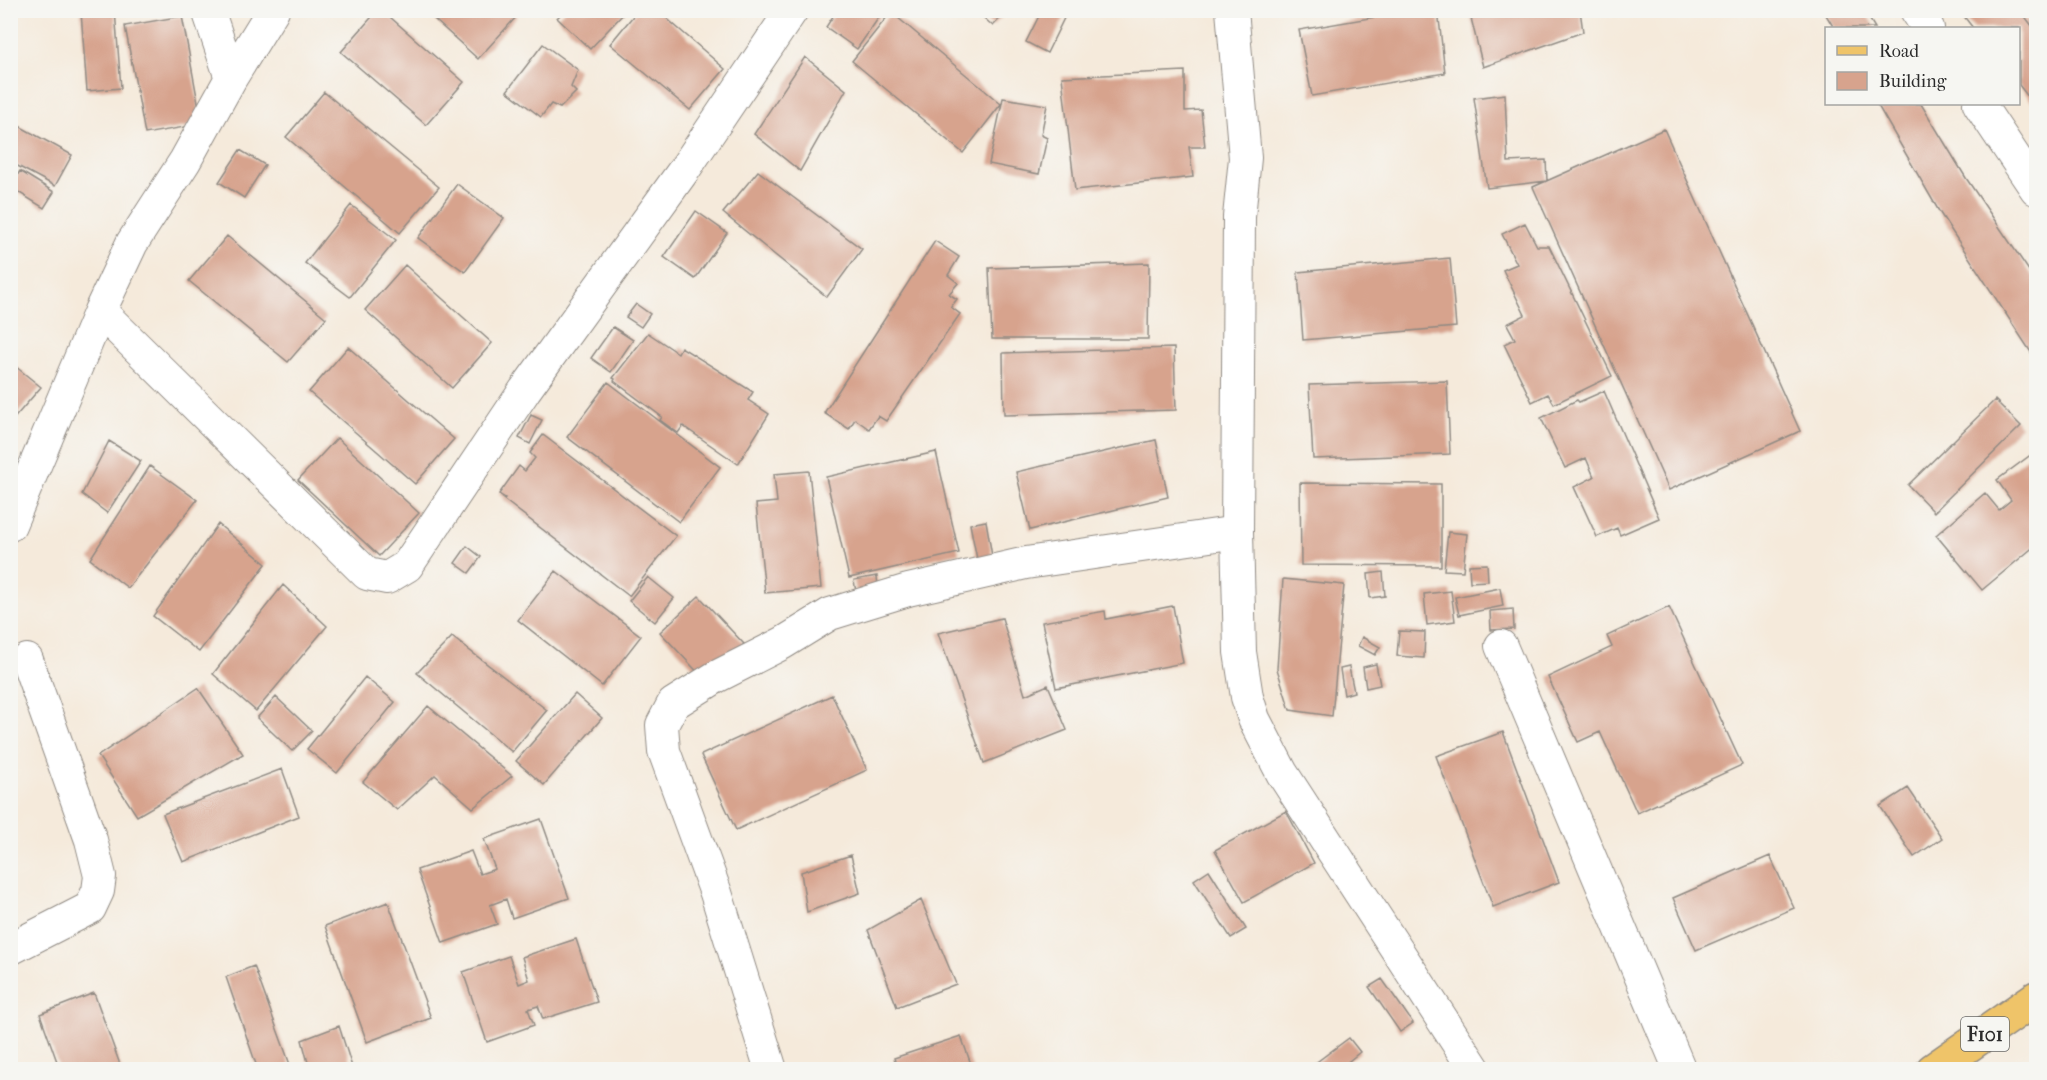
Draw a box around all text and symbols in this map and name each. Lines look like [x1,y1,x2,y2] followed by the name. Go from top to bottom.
[1825,27,2020,105] legend
[1879,41,1919,62] text: Road
[1879,71,1947,92] text: Building
[1961,1017,2009,1051] road number: F101

